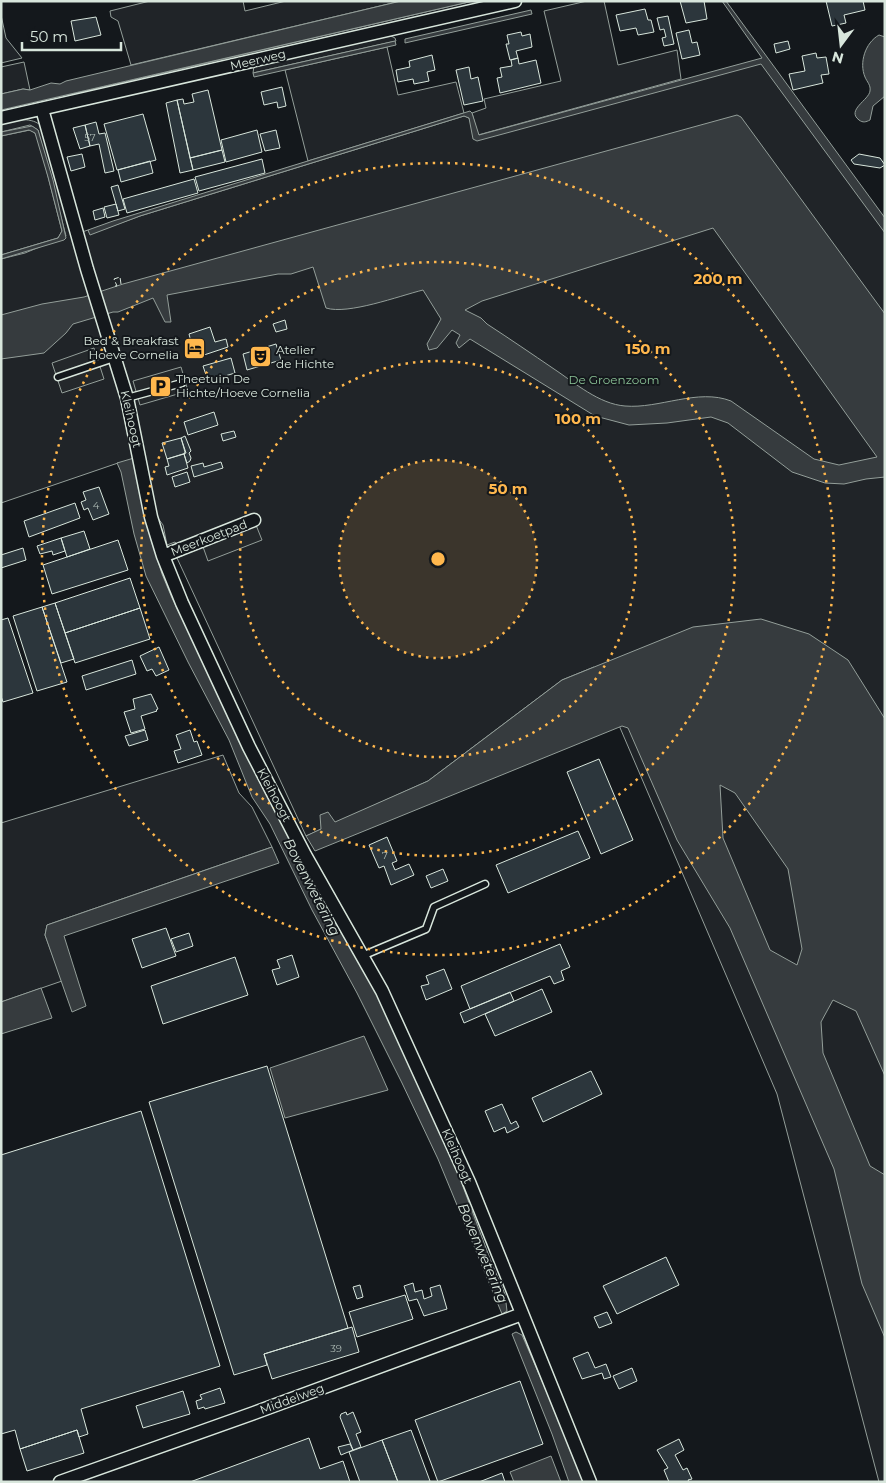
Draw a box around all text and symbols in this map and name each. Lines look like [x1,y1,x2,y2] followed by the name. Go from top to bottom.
[22,20,121,52] scale bar
[816,20,866,70] north arrow
[30,27,68,46] text: 50 m
[229,46,287,73] street label: Meerweg
[830,47,845,68] text: N
[84,131,96,144] house number: 57
[693,269,743,288] text: 200 m
[83,333,179,362] place label: Bed & Breakfast Hoeve Cornelia
[183,336,207,360] hotel icon: Bed & Breakfast Hoeve Cornelia
[626,339,670,358] text: 150 m
[276,342,334,371] place label: Atelier de Hichte
[248,345,272,369] theatre icon: Atelier de Hichte
[176,371,310,400] place label: Theetuin De Hichte/Hoeve Cornelia
[569,372,659,387] park label: De Groenzoom
[148,374,172,398] parking icon: Theetuin De Hichte/Hoeve Cornelia
[118,389,145,449] street label: Kleihoogt
[555,409,601,428] text: 100 m
[488,479,528,498] text: 50 m
[93,499,100,512] house number: 4
[169,516,249,559] street label: Meerkoetpad
[429,550,447,568] centre of rings
[254,765,295,824] street label: Kleihoogt
[280,835,344,939] water label: Bovenwetering
[382,849,388,862] house number: 7
[439,1126,476,1186] street label: Kleihoogt
[454,1200,512,1306] water label: Bovenwetering
[330,1342,342,1355] house number: 39
[258,1380,326,1417] street label: Middelweg

